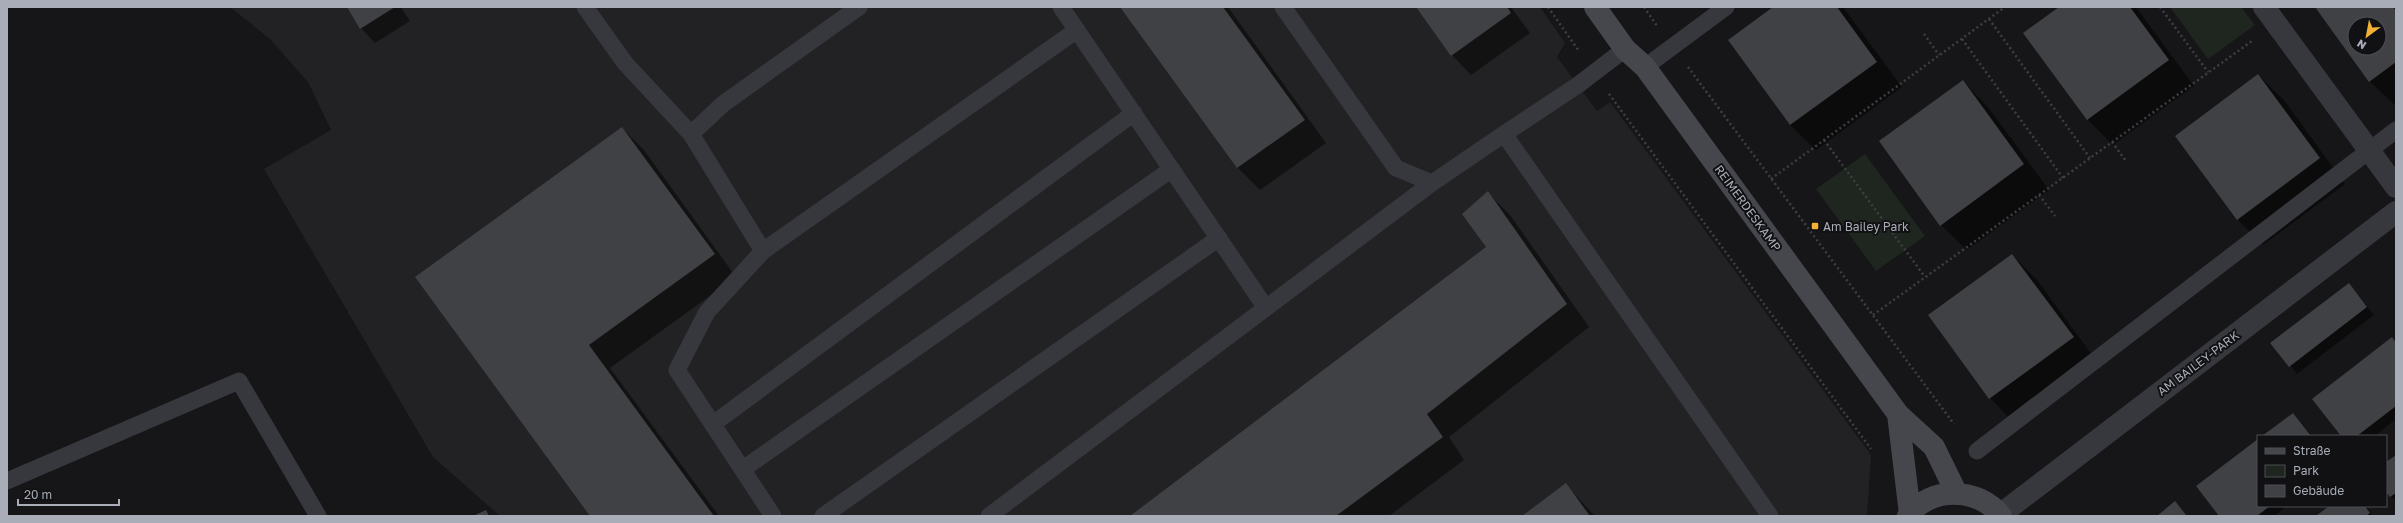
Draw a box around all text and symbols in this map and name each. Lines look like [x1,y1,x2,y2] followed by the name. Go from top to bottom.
[2347,16,2387,56] north arrow
[2354,37,2368,53] text: N
[1712,162,1784,254] street label: REIMERDESKAMP
[1823,219,1909,234] place label: Am Bailey Park
[1810,221,1820,231] marker: Am Bailey Park
[2154,327,2242,399] street label: AM BAILEY-PARK
[2257,435,2387,507] legend
[2293,443,2331,458] text: Straße
[2293,463,2319,478] text: Park
[18,481,119,507] scale bar
[2293,483,2344,498] text: Gebäude
[24,487,52,502] text: 20 m

